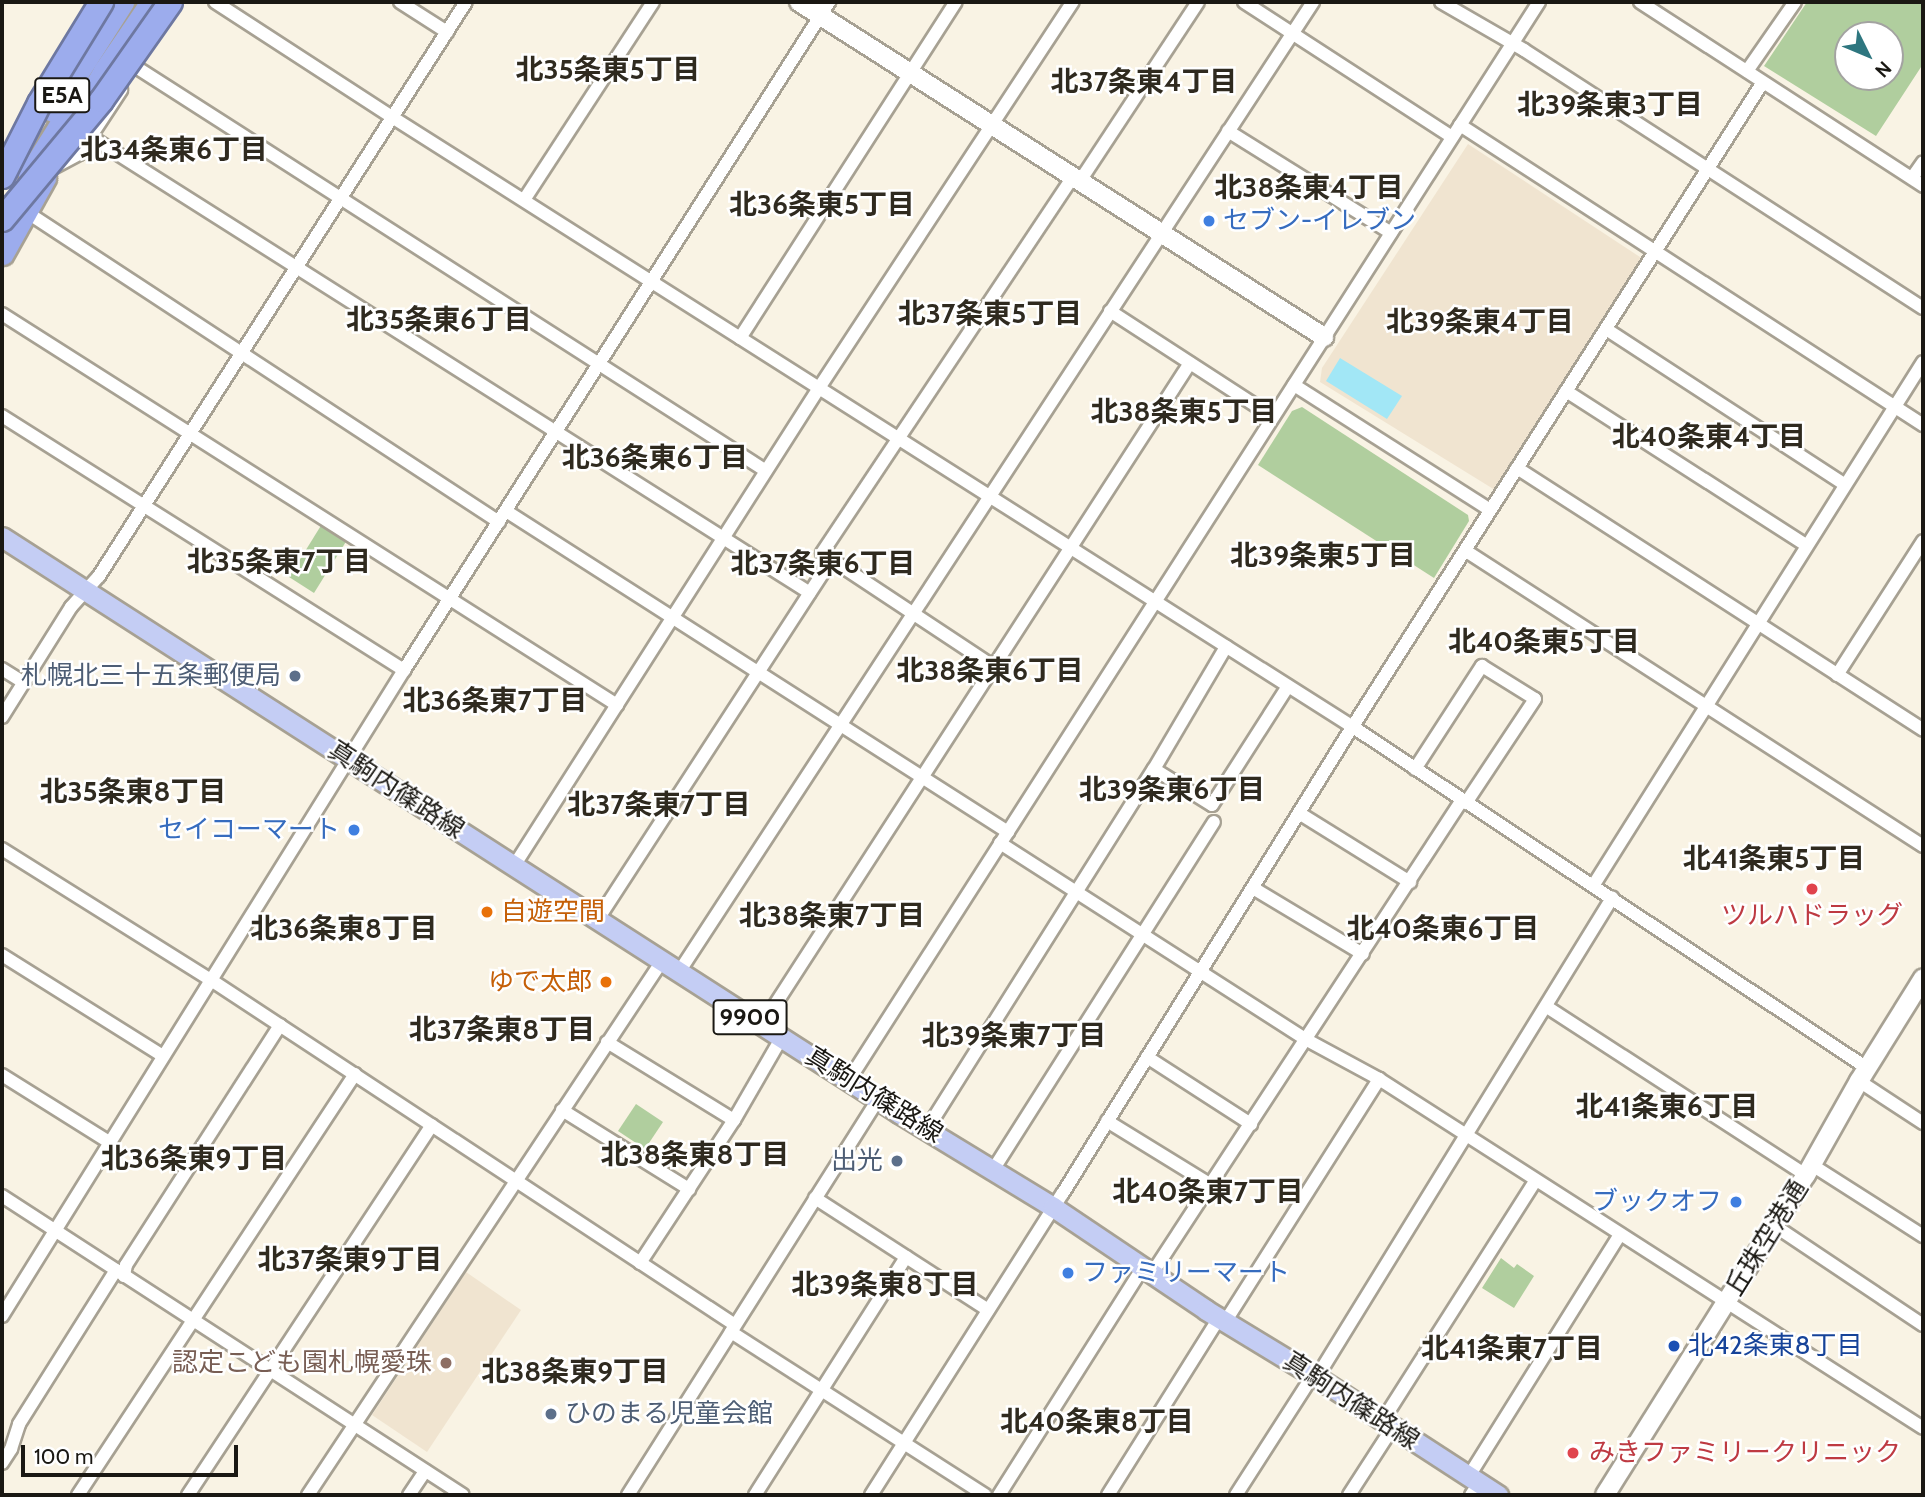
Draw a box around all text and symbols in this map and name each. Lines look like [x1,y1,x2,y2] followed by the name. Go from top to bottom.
[1834,21,1904,91] north arrow
[515,52,701,86] district label: 北35条東5丁目
[1870,57,1896,82] text: N
[1051,64,1237,98] district label: 北37条東4丁目
[34,74,90,116] road number: E5A
[1517,87,1703,121] district label: 北39条東3丁目
[80,132,268,166] district label: 北34条東6丁目
[1214,170,1404,204] district label: 北38条東4丁目
[729,187,915,221] district label: 北36条東5丁目
[1223,205,1416,237] place label: セブン-イレブン
[1201,213,1217,229] marker: セブン-イレブン
[898,296,1082,330] district label: 北37条東5丁目
[346,302,532,336] district label: 北35条東6丁目
[1386,304,1574,338] district label: 北39条東4丁目
[1090,394,1278,428] district label: 北38条東5丁目
[1612,419,1806,453] district label: 北40条東4丁目
[562,440,748,474] district label: 北36条東6丁目
[1230,538,1416,572] district label: 北39条東5丁目
[187,544,371,578] district label: 北35条東7丁目
[730,546,916,580] district label: 北37条東6丁目
[1448,624,1640,658] district label: 北40条東5丁目
[896,653,1084,687] district label: 北38条東6丁目
[21,660,281,692] place label: 札幌北三十五条郵便局
[287,668,303,684] marker: 札幌北三十五条郵便局
[402,683,588,717] district label: 北36条東7丁目
[322,734,470,846] street label: 真駒内篠路線
[1079,772,1265,806] district label: 北39条東6丁目
[39,774,227,808] district label: 北35条東8丁目
[567,787,751,821] district label: 北37条東7丁目
[158,814,340,846] place label: セイコーマート
[346,822,362,838] marker: セイコーマート
[1683,841,1865,875] district label: 北41条東5丁目
[1804,881,1820,897] marker: ツルハドラッグ
[501,896,605,928] place label: 自遊空間
[739,898,925,932] district label: 北38条東7丁目
[1721,900,1903,932] place label: ツルハドラッグ
[479,904,495,920] marker: 自遊空間
[250,911,438,945] district label: 北36条東8丁目
[1347,911,1539,945] district label: 北40条東6丁目
[488,966,592,998] place label: ゆで太郎
[598,974,614,990] marker: ゆで太郎
[712,996,788,1037] road number: 9900
[409,1012,595,1046] district label: 北37条東8丁目
[921,1018,1107,1052] district label: 北39条東7丁目
[800,1040,948,1150] street label: 真駒内篠路線
[1575,1089,1759,1123] district label: 北41条東6丁目
[601,1137,789,1171] district label: 北38条東8丁目
[101,1141,287,1175] district label: 北36条東9丁目
[831,1145,883,1177] place label: 出光
[889,1153,905,1169] marker: 出光
[1112,1174,1304,1208] district label: 北40条東7丁目
[1719,1175,1815,1301] street label: 丘珠空港通
[1592,1186,1722,1218] place label: ブックオフ
[1728,1194,1744,1210] marker: ブックオフ
[257,1242,443,1276] district label: 北37条東9丁目
[1082,1257,1290,1289] place label: ファミリーマート
[1060,1265,1076,1281] marker: ファミリーマート
[791,1267,979,1301] district label: 北39条東8丁目
[1688,1330,1862,1362] place label: 北42条東8丁目
[1421,1331,1603,1365] district label: 北41条東7丁目
[1666,1338,1682,1354] marker: 北42条東8丁目
[1277,1345,1425,1457] street label: 真駒内篠路線
[172,1347,432,1379] place label: 認定こども園札幌愛珠
[481,1354,669,1388] district label: 北38条東9丁目
[438,1355,454,1371] marker: 認定こども園札幌愛珠
[565,1398,773,1430] place label: ひのまる児童会館
[1000,1404,1194,1438] district label: 北40条東8丁目
[543,1406,559,1422] marker: ひのまる児童会館
[24,1430,242,1474] scale bar
[1589,1437,1901,1469] place label: みきファミリークリニック
[1563,1443,1583,1463] marker: みきファミリークリニック
[34,1444,93,1469] text: 100 m

